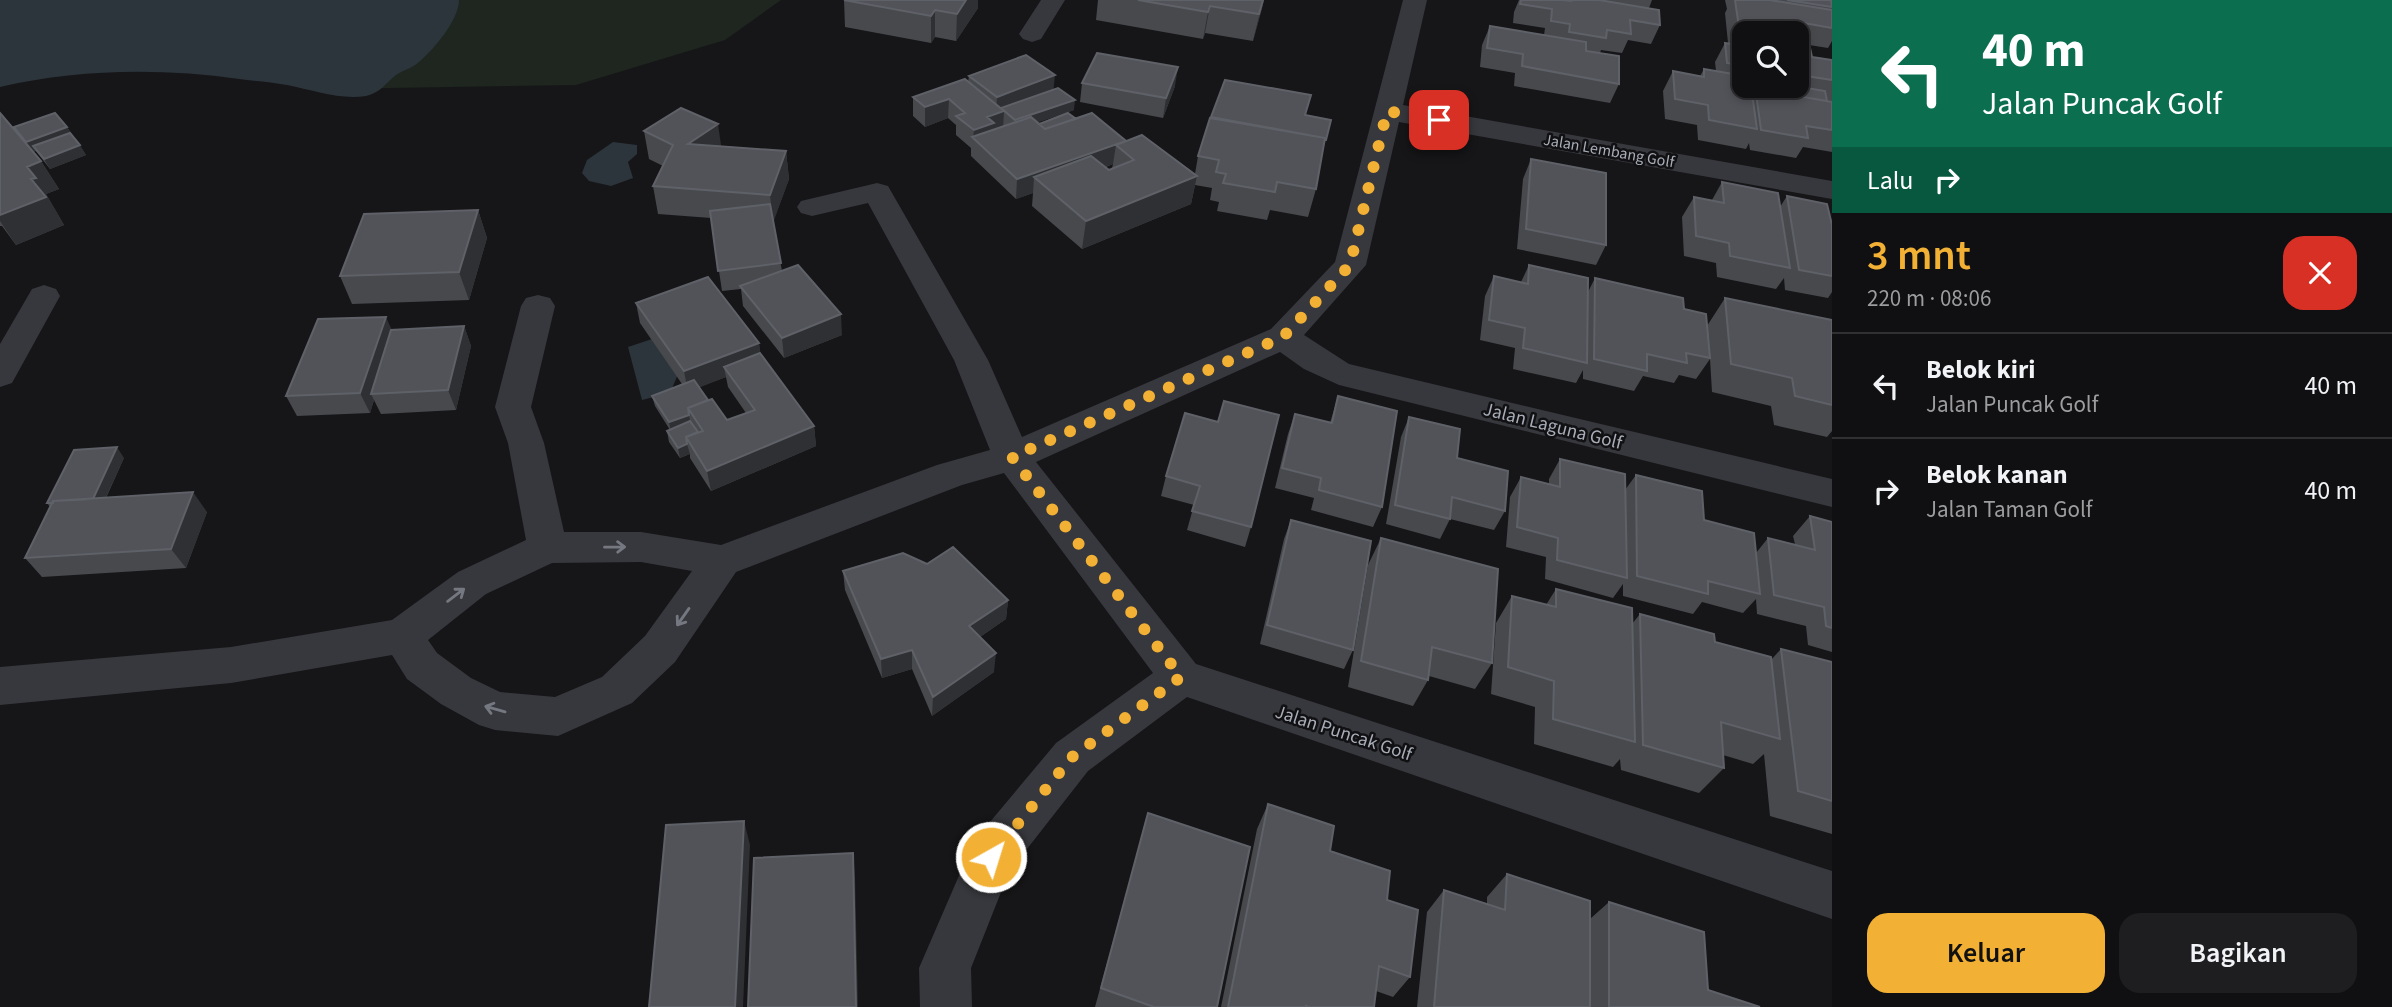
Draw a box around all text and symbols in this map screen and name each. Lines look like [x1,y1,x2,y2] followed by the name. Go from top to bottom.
[1982,16,2086,86] text: 40 m
[1732,21,1809,98] map controls
[1732,21,1809,98] button: search
[1867,28,1958,119] icon: left
[1982,81,2222,127] text: Jalan Puncak Golf
[1409,90,1469,150] pin
[1420,101,1458,139] icon: arrive
[1542,129,1677,174] street label: Jalan Lembang Golf
[1928,161,1966,199] icon: right
[1867,162,1914,199] text: Lalu
[1867,226,1971,286] text: 3 mnt
[2283,236,2357,310] button: close
[1867,282,1991,315] text: 220 m · 08:06
[1926,351,2035,388] text: Belok kiri
[1867,367,1905,405] icon: left
[2304,367,2357,404] text: 40 m
[1926,388,2098,421] text: Jalan Puncak Golf
[1480,396,1626,457] street label: Jalan Laguna Golf
[1926,456,2068,493] text: Belok kanan
[1867,472,1905,510] icon: right
[2304,472,2357,509] text: 40 m
[1926,493,2093,526] text: Jalan Taman Golf
[603,541,626,554] one-way arrow
[446,587,465,602] one-way arrow
[676,607,690,626] one-way arrow
[1272,699,1417,769] street label: Jalan Puncak Golf
[485,701,507,714] one-way arrow
[954,820,1028,894] position arrow
[1867,913,2105,993] button: Keluar
[2119,913,2357,993] button: Bagikan

